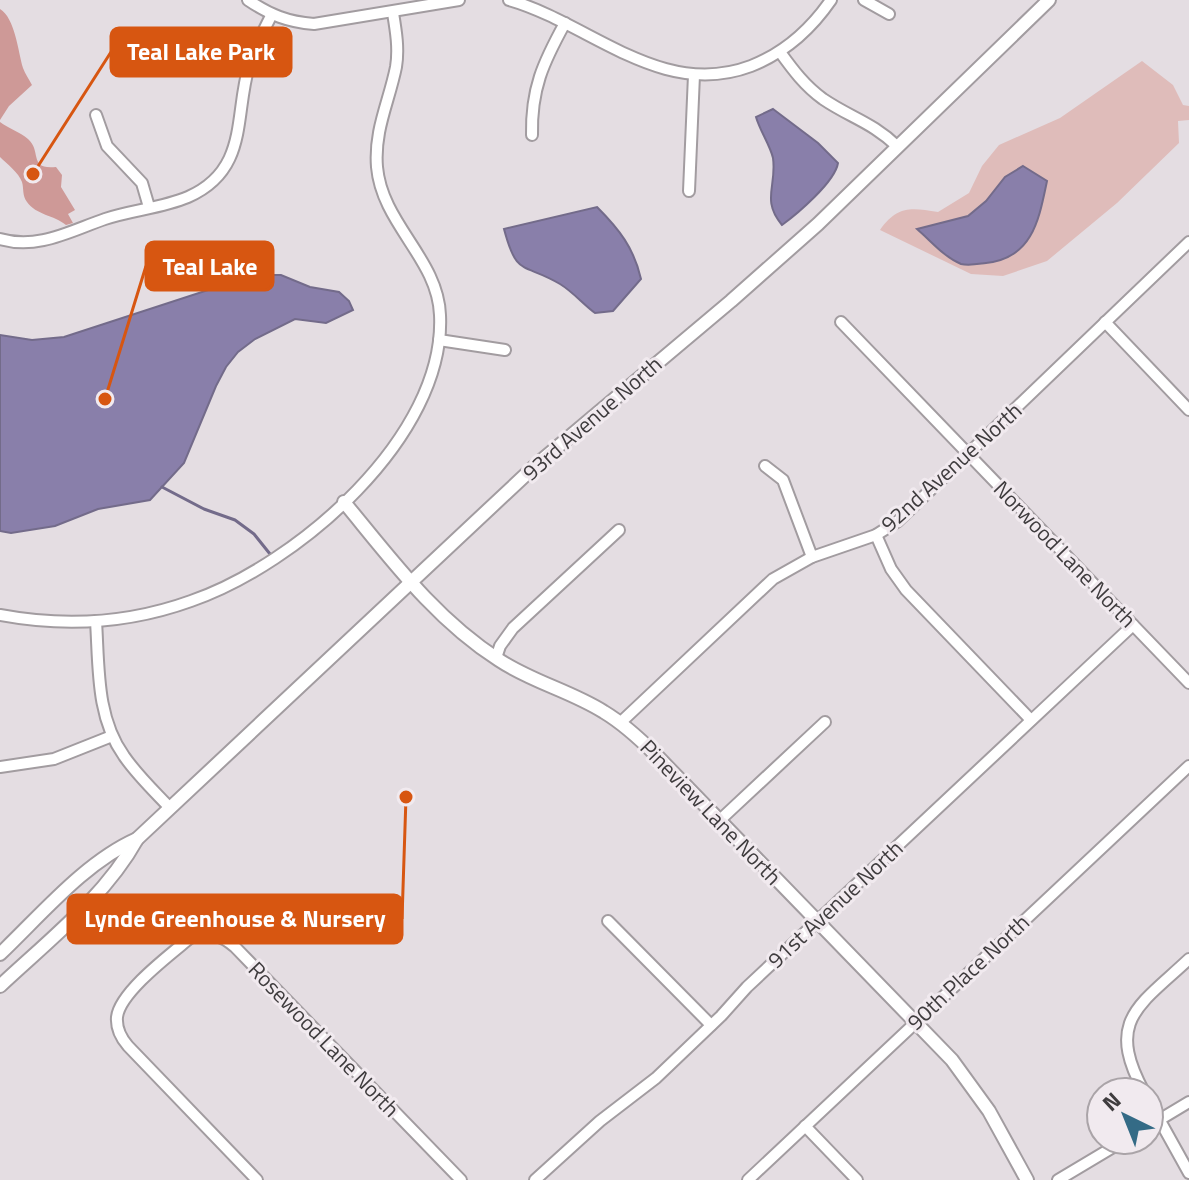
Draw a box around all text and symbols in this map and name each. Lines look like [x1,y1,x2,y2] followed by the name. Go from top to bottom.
[111,28,291,76] callout: Teal Lake Park
[127,33,276,69] text: Teal Lake Park
[146,242,273,290] callout: Teal Lake
[162,248,258,284] text: Teal Lake
[515,348,669,488] street label: 93rd Avenue North
[873,394,1029,540] street label: 92nd Avenue North
[986,473,1144,635] street label: Norwood Lane North
[632,731,790,893] street label: Pineview Lane North
[760,832,910,976] street label: 91st Avenue North
[68,895,402,943] callout: Lynde Greenhouse & Nursery
[84,900,386,936] text: Lynde Greenhouse & Nursery
[899,906,1037,1038] street label: 90th Place North
[240,953,408,1125] street label: Rosewood Lane North
[1085,1076,1165,1156] north arrow
[1094,1084,1129,1119] text: N

